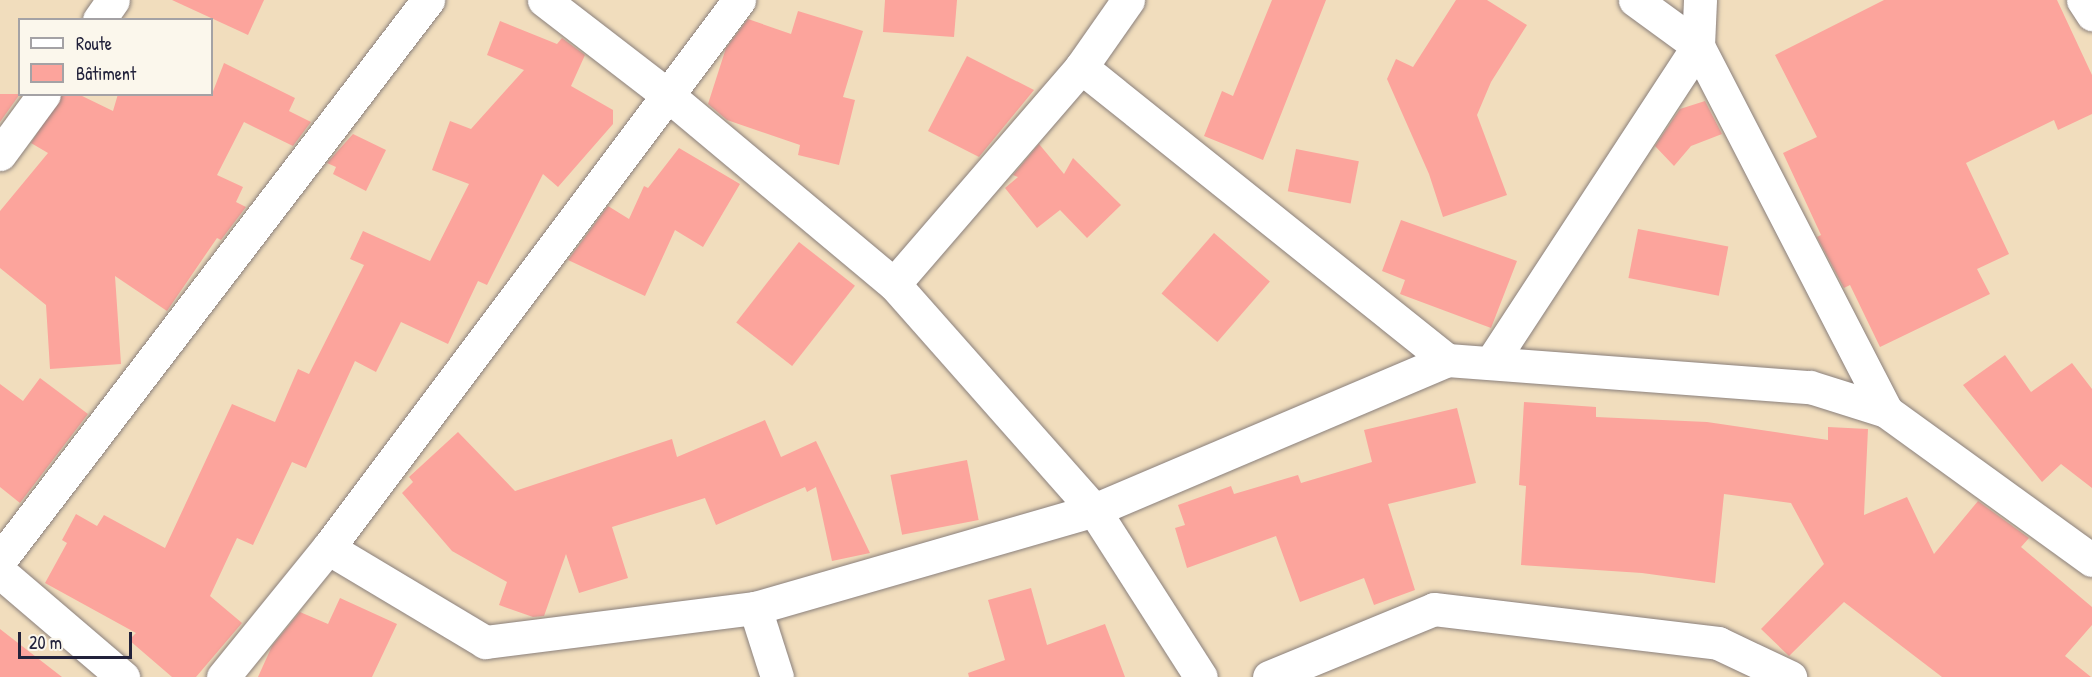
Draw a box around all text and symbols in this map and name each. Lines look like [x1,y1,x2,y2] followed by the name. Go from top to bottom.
[18,18,213,96] legend
[76,31,112,56] text: Route
[76,61,136,86] text: Bâtiment
[21,620,135,658] scale bar
[29,630,62,655] text: 20 m

